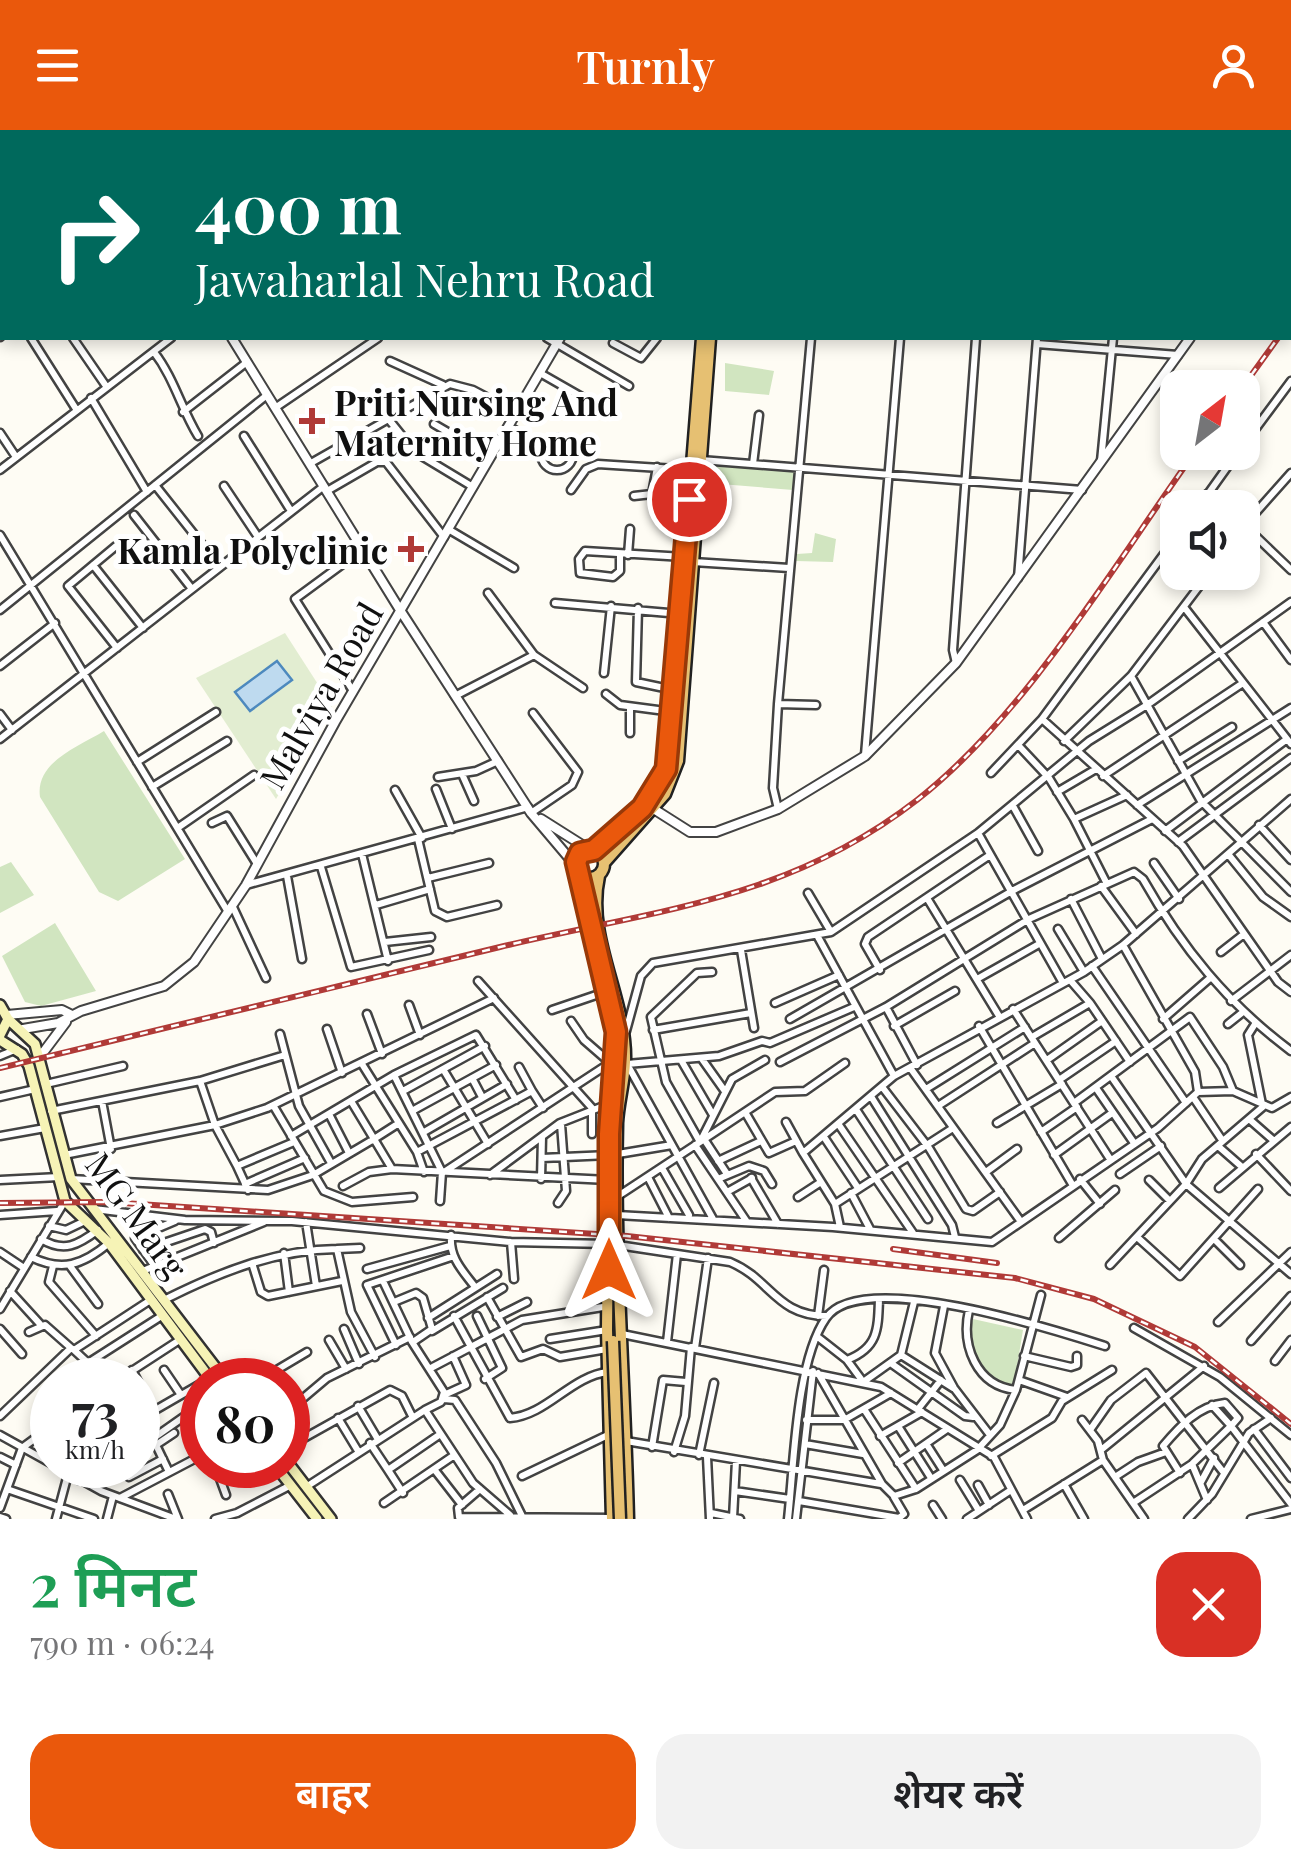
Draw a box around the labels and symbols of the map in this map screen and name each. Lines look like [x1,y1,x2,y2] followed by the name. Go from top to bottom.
[1160,370,1260,470] north arrow
[334,378,618,465] place label: Priti Nursing And Maternity Home
[299,408,325,434] marker: Priti Nursing And Maternity Home
[647,457,732,542] pin
[117,526,388,573] place label: Kamla Polyclinic
[398,536,424,562] marker: Kamla Polyclinic
[248,593,392,797] street label: Malviya Road
[76,1142,200,1288] street label: MG Marg
[557,1218,661,1322] position arrow
[180,1358,310,1488] speed limit sign: 80

